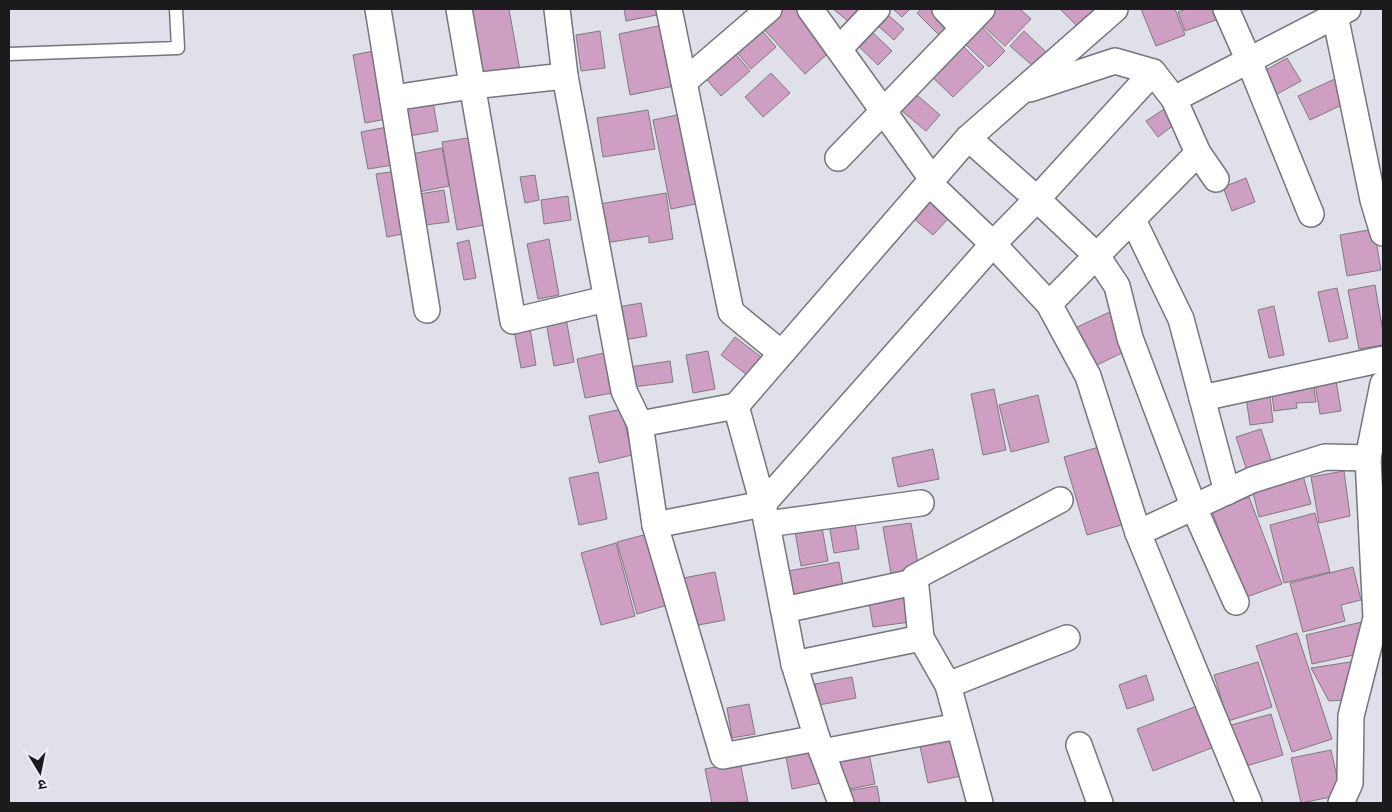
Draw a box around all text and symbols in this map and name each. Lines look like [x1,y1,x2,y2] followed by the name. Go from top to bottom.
[15,747,65,797] north arrow
[36,775,48,794] text: उ

